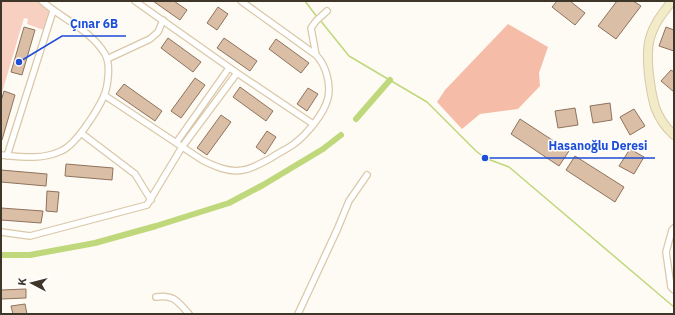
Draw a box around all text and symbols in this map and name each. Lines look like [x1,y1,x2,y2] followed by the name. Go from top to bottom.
[62,12,126,36] callout: Çınar 6B
[70,16,118,31] text: Çınar 6B
[540,134,655,158] callout: Hasanoğlu Deresi
[549,138,647,153] text: Hasanoğlu Deresi
[12,263,52,303] north arrow
[15,277,30,286] text: K

